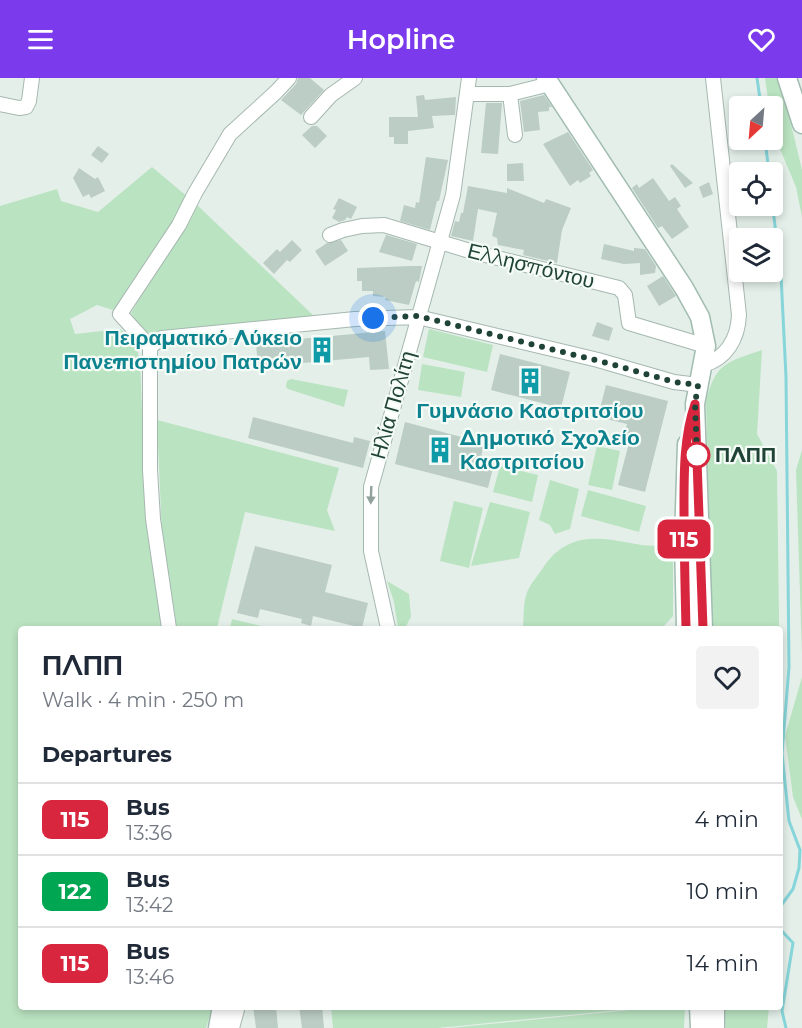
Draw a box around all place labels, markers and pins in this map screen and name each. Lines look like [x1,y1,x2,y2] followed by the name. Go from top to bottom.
[63,325,302,374] place label: Πειραματικό Λύκειο Πανεπιστημίου Πατρών
[307,335,337,365] building icon: Πειραματικό Λύκειο Πανεπιστημίου Πατρών
[515,366,545,396] building icon: Γυμνάσιο Καστριτσίου
[416,398,644,423] place label: Γυμνάσιο Καστριτσίου
[459,425,640,474] place label: Δημοτικό Σχολείο Καστριτσίου
[425,435,455,465] building icon: Δημοτικό Σχολείο Καστριτσίου
[684,442,710,468] marker: ΠΛΠΠ
[715,442,776,467] place label: ΠΛΠΠ

